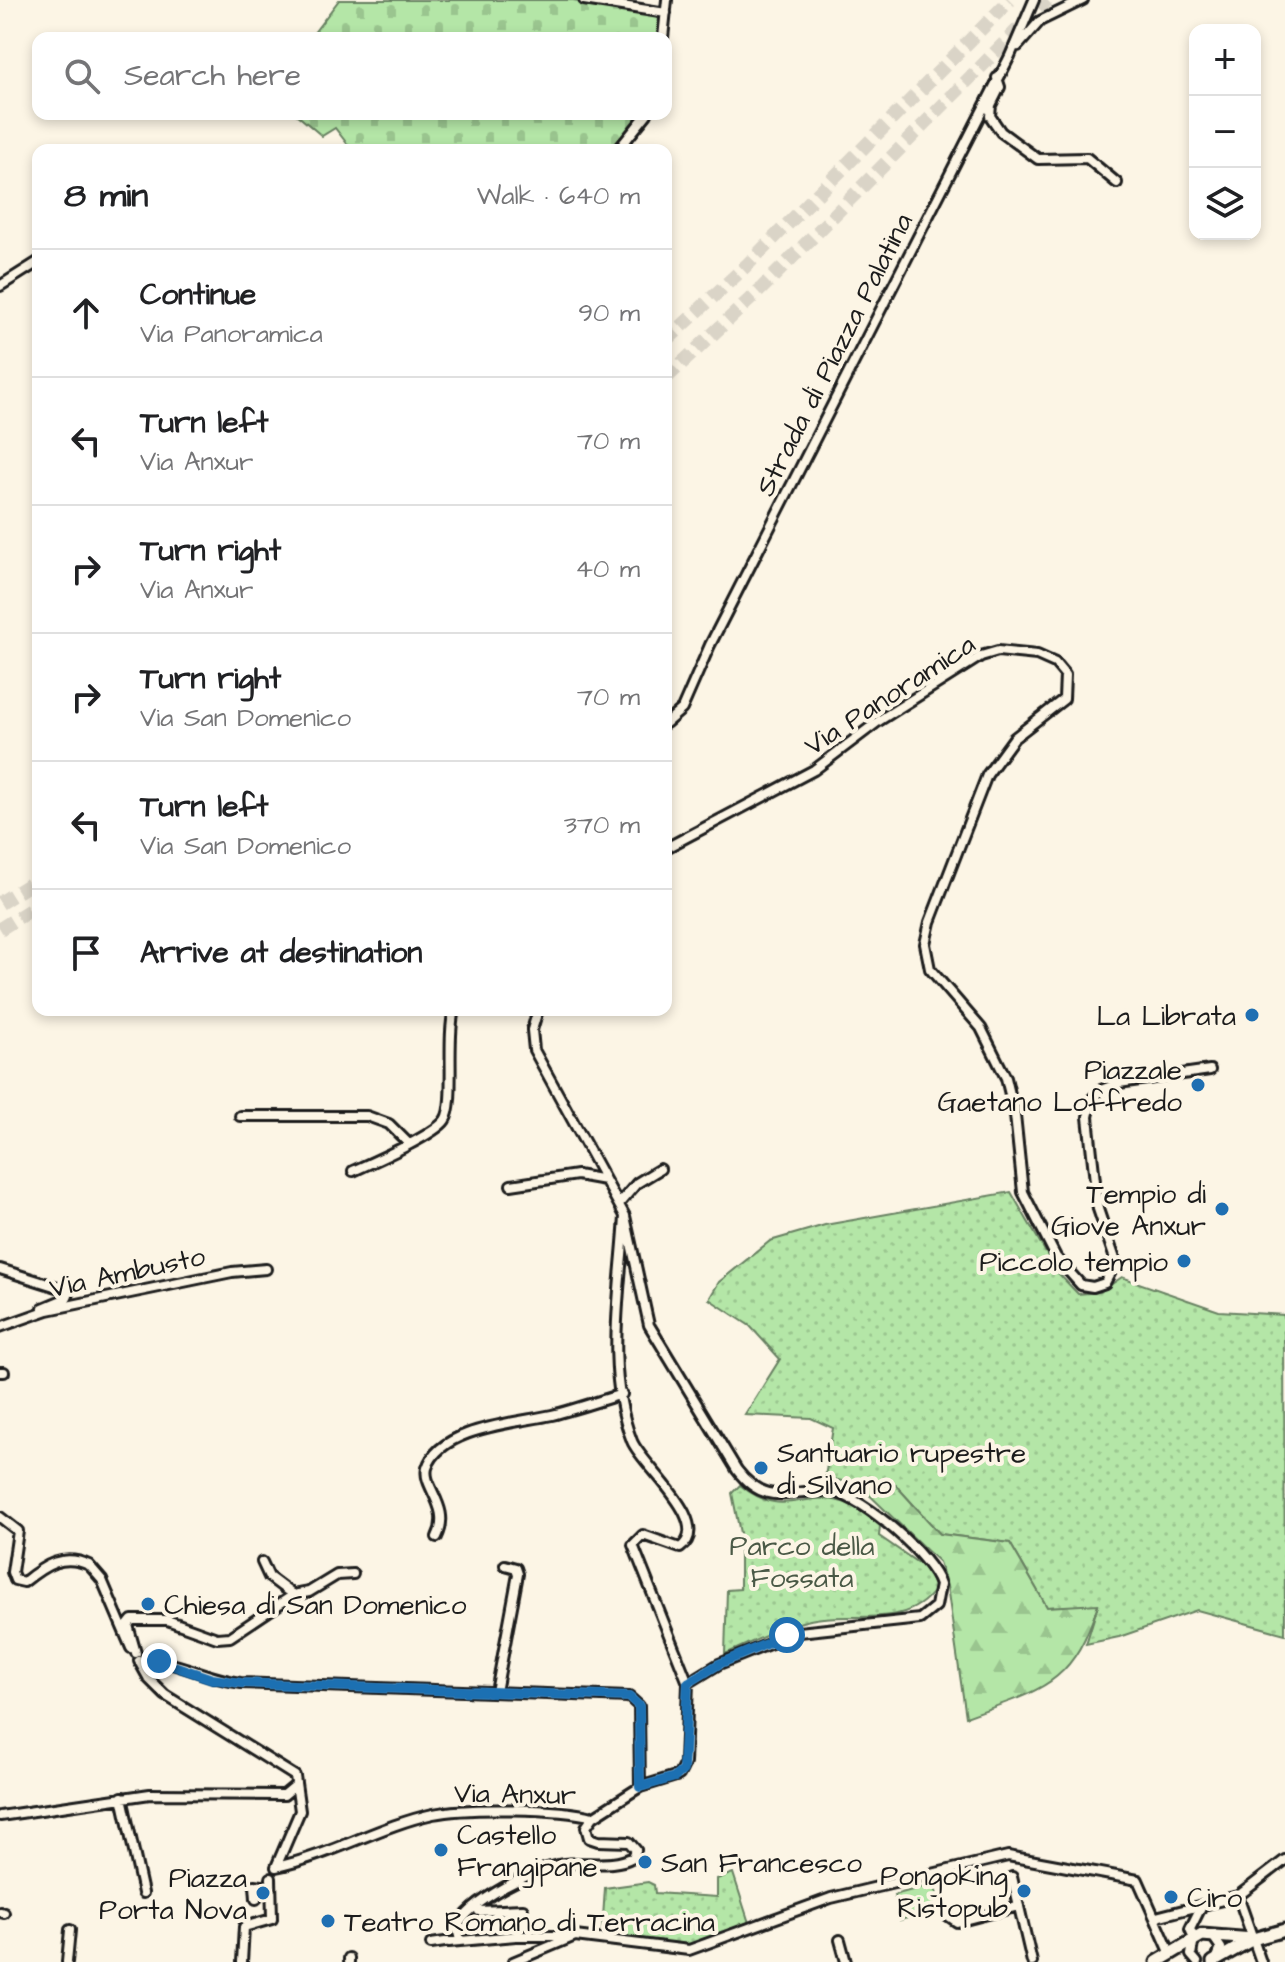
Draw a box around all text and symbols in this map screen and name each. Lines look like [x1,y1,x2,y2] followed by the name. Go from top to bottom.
[1189,24,1261,240] map controls
[1189,24,1261,96] button: +
[32,32,672,120] search box
[60,54,104,98] icon: search
[124,55,301,97] text: Search here
[1189,96,1261,168] button: −
[1189,168,1261,240] button: layers
[64,172,148,220] text: 8 min
[477,178,640,214] text: Walk · 640 m
[746,207,923,503] street label: Strada di Piazza Palatina
[140,274,256,316] text: Continue
[64,291,108,335] icon: ahead
[578,295,640,331] text: 90 m
[140,316,323,352] text: Via Panoramica
[140,402,268,444] text: Turn left
[64,419,108,463] icon: left
[577,423,640,459] text: 70 m
[140,444,253,480] text: Via Anxur
[140,530,281,572] text: Turn right
[64,547,108,591] icon: right
[575,551,640,587] text: 40 m
[140,572,253,608] text: Via Anxur
[797,625,983,765] street label: Via Panoramica
[140,658,281,700] text: Turn right
[64,675,108,719] icon: right
[577,679,640,715] text: 70 m
[140,700,351,736] text: Via San Domenico
[140,786,268,828] text: Turn left
[64,803,108,847] icon: left
[564,807,640,843] text: 370 m
[140,828,351,864] text: Via San Domenico
[64,931,108,975] icon: arrive
[140,932,422,974] text: Arrive at destination
[1097,997,1236,1036] place label: La Librata
[1243,1006,1261,1024] marker: La Librata
[938,1051,1182,1122] place label: Piazzale Gaetano Loffredo
[1189,1076,1207,1094] marker: Piazzale Gaetano Loffredo
[1051,1175,1206,1246] place label: Tempio di Giove Anxur
[1213,1200,1231,1218] marker: Tempio di Giove Anxur
[46,1237,209,1308] street label: Via Ambusto
[980,1243,1168,1282] place label: Piccolo tempio
[1175,1252,1193,1270] marker: Piccolo tempio
[777,1434,1026,1505] place label: Santuario rupestre di Silvano
[752,1459,770,1477] marker: Santuario rupestre di Silvano
[730,1527,874,1598] park label: Parco della Fossata
[164,1586,467,1625] place label: Chiesa di San Domenico
[139,1595,157,1613] marker: Chiesa di San Domenico
[769,1617,805,1653] route start
[141,1643,177,1679] route end
[454,1774,576,1815] street label: Via Anxur
[457,1816,598,1888] place label: Castello Frangipane
[432,1841,450,1859] marker: Castello Frangipane
[661,1844,862,1883] place label: San Francesco
[636,1853,654,1871] marker: San Francesco
[880,1857,1008,1928] place label: Pongoking Ristopub
[99,1859,247,1930] place label: Piazza Porta Nova
[1187,1879,1243,1918] place label: Ciro
[1015,1882,1033,1900] marker: Pongoking Ristopub
[254,1884,272,1902] marker: Piazza Porta Nova
[1162,1888,1180,1906] marker: Ciro
[344,1903,715,1942] place label: Teatro Romano di Terracina
[319,1912,337,1930] marker: Teatro Romano di Terracina

